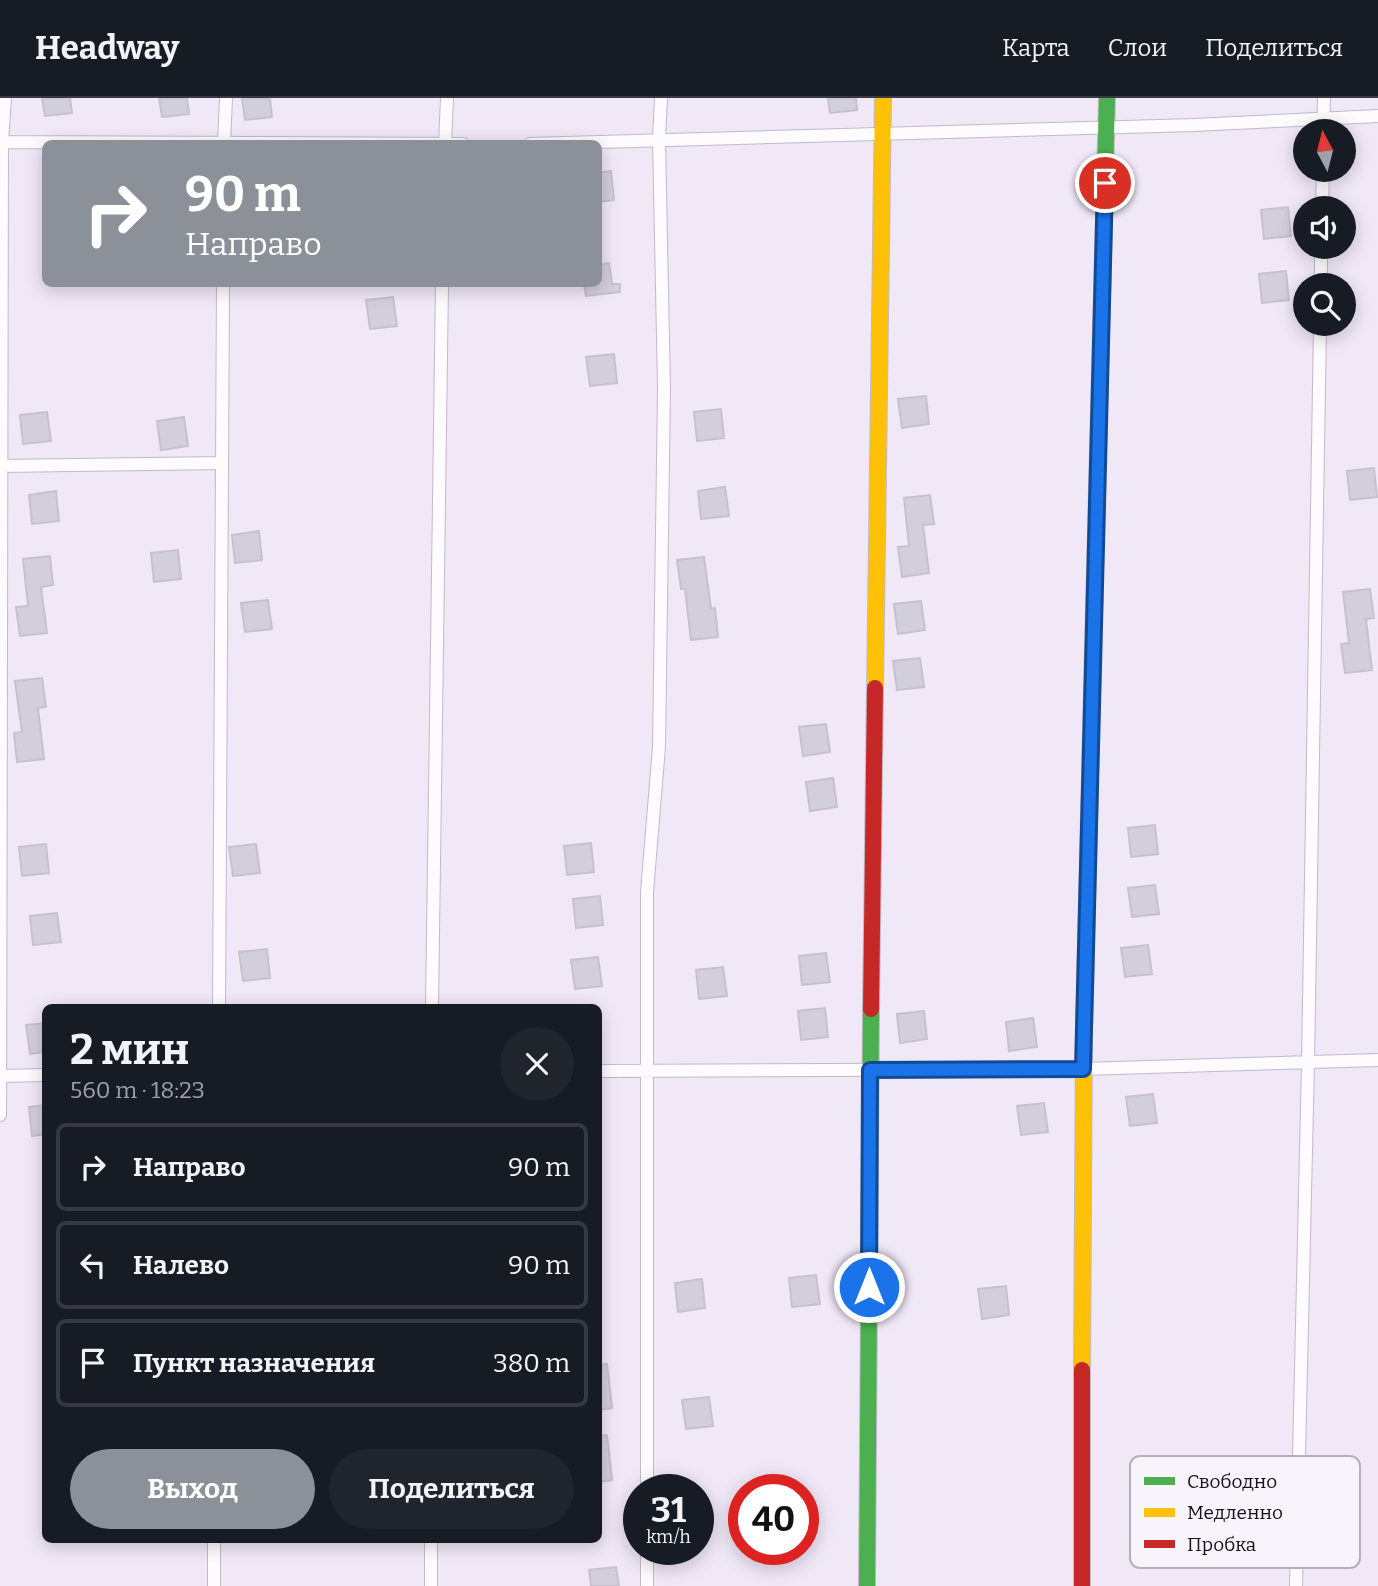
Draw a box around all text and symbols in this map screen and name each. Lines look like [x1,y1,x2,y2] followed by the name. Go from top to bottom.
[35,28,179,68] text: Headway
[1002,34,1070,62] text: Карта
[1108,34,1167,62] text: Слои
[1205,34,1343,62] text: Поделиться
[1293,119,1356,182] north arrow
[1293,119,1356,336] map controls
[1075,153,1135,213] pin
[1086,164,1124,202] icon: arrive
[185,165,301,224] text: 90 m
[70,168,161,259] icon: right
[1293,196,1356,259] button: sound
[185,225,322,263] text: Направо
[1293,273,1356,336] button: search
[70,1025,189,1075] text: 2 мин
[500,1027,574,1101] button: close
[70,1076,205,1104] text: 560 m · 18:23
[74,1148,112,1186] icon: right
[133,1152,246,1183] text: Направо
[508,1152,570,1183] text: 90 m
[74,1246,112,1284] icon: left
[133,1250,229,1281] text: Налево
[508,1250,570,1281] text: 90 m
[832,1250,906,1324] position arrow
[74,1344,112,1382] icon: arrive
[133,1348,375,1379] text: Пункт назначения
[493,1348,570,1379] text: 380 m
[70,1449,315,1529] button: Выход
[329,1449,574,1529] button: Поделиться
[1130,1456,1360,1568] legend
[1187,1470,1277,1493] text: Свободно
[728,1474,819,1565] speed limit sign: 40
[651,1489,686,1531] text: 31
[1187,1501,1283,1524] text: Медленно
[646,1526,691,1548] text: km/h
[1187,1533,1257,1556] text: Пробка

